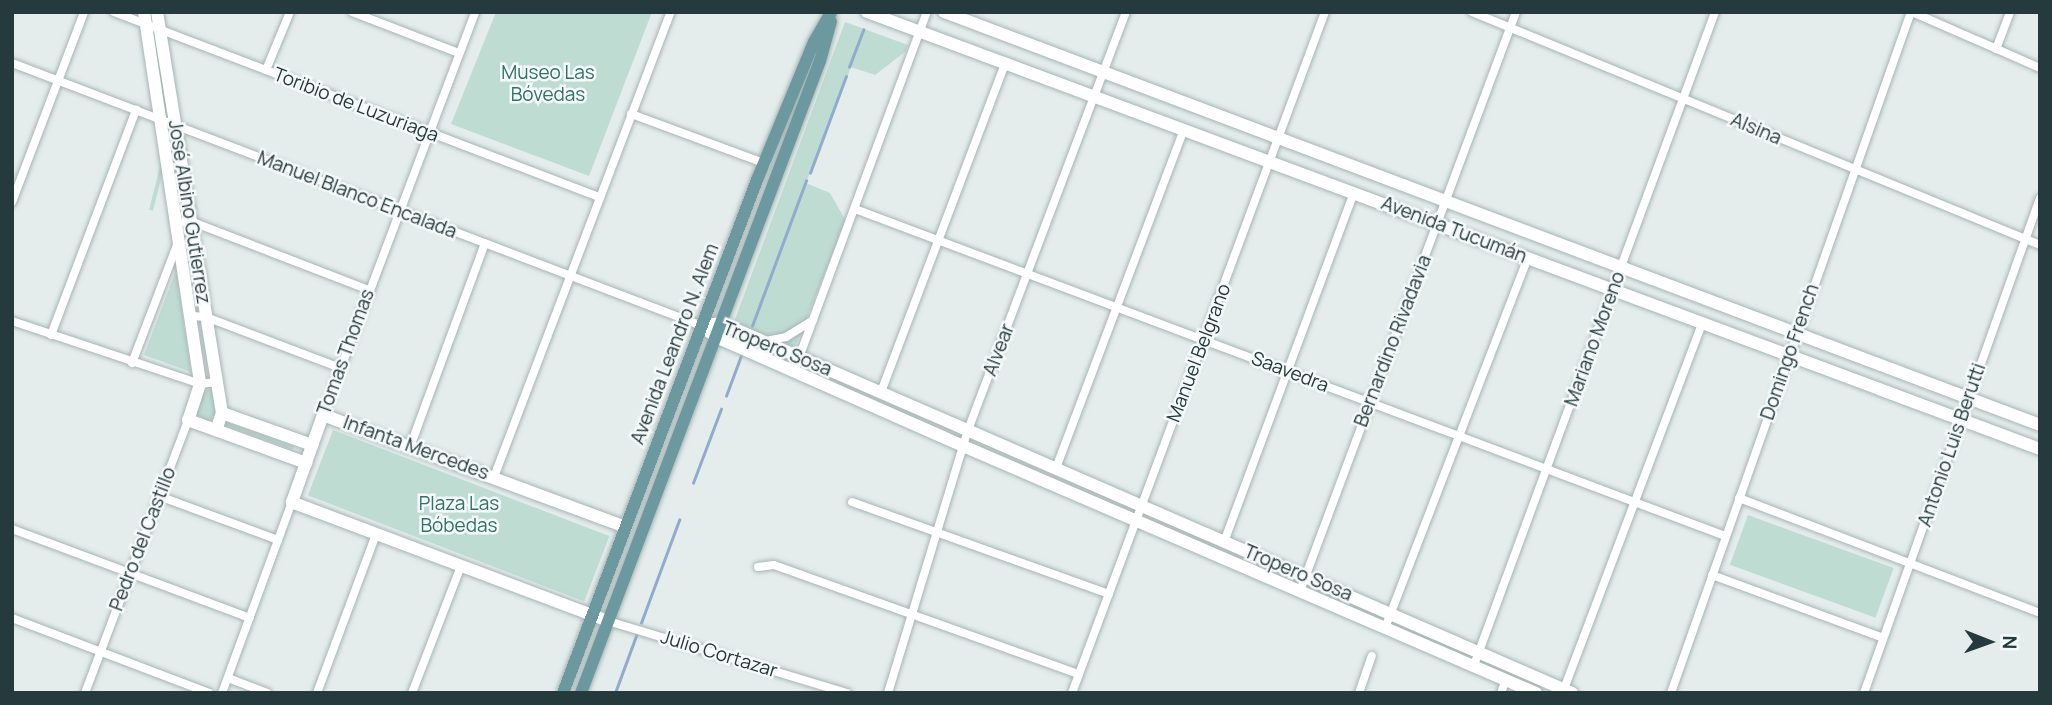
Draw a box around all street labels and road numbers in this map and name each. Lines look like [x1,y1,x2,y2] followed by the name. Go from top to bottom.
[270,63,442,147] street label: Toribio de Luzuriaga
[1727,108,1785,150] street label: Alsina
[163,118,215,306] street label: José Albino Gutierrez
[254,146,460,244] street label: Manuel Blanco Encalada
[1378,192,1530,268] street label: Avenida Tucumán
[626,240,724,448] street label: Avenida Leandro N. Alem
[1350,252,1436,430] street label: Bernardino Rivadavia
[1560,268,1630,410] street label: Mariano Moreno
[1162,281,1236,425] street label: Manuel Belgrano
[1756,281,1824,423] street label: Domingo French
[313,286,379,418] street label: Tomas Thomas
[719,317,835,381] street label: Tropero Sosa
[979,321,1019,379] street label: Alvear
[1248,347,1332,397] street label: Saavedra
[1913,360,1991,530] street label: Antonio Luis Berutti
[340,411,492,485] street label: Infanta Mercedes
[105,464,181,614] street label: Pedro del Castillo
[1240,540,1356,606] street label: Tropero Sosa
[658,625,780,683] street label: Julio Cortazar

